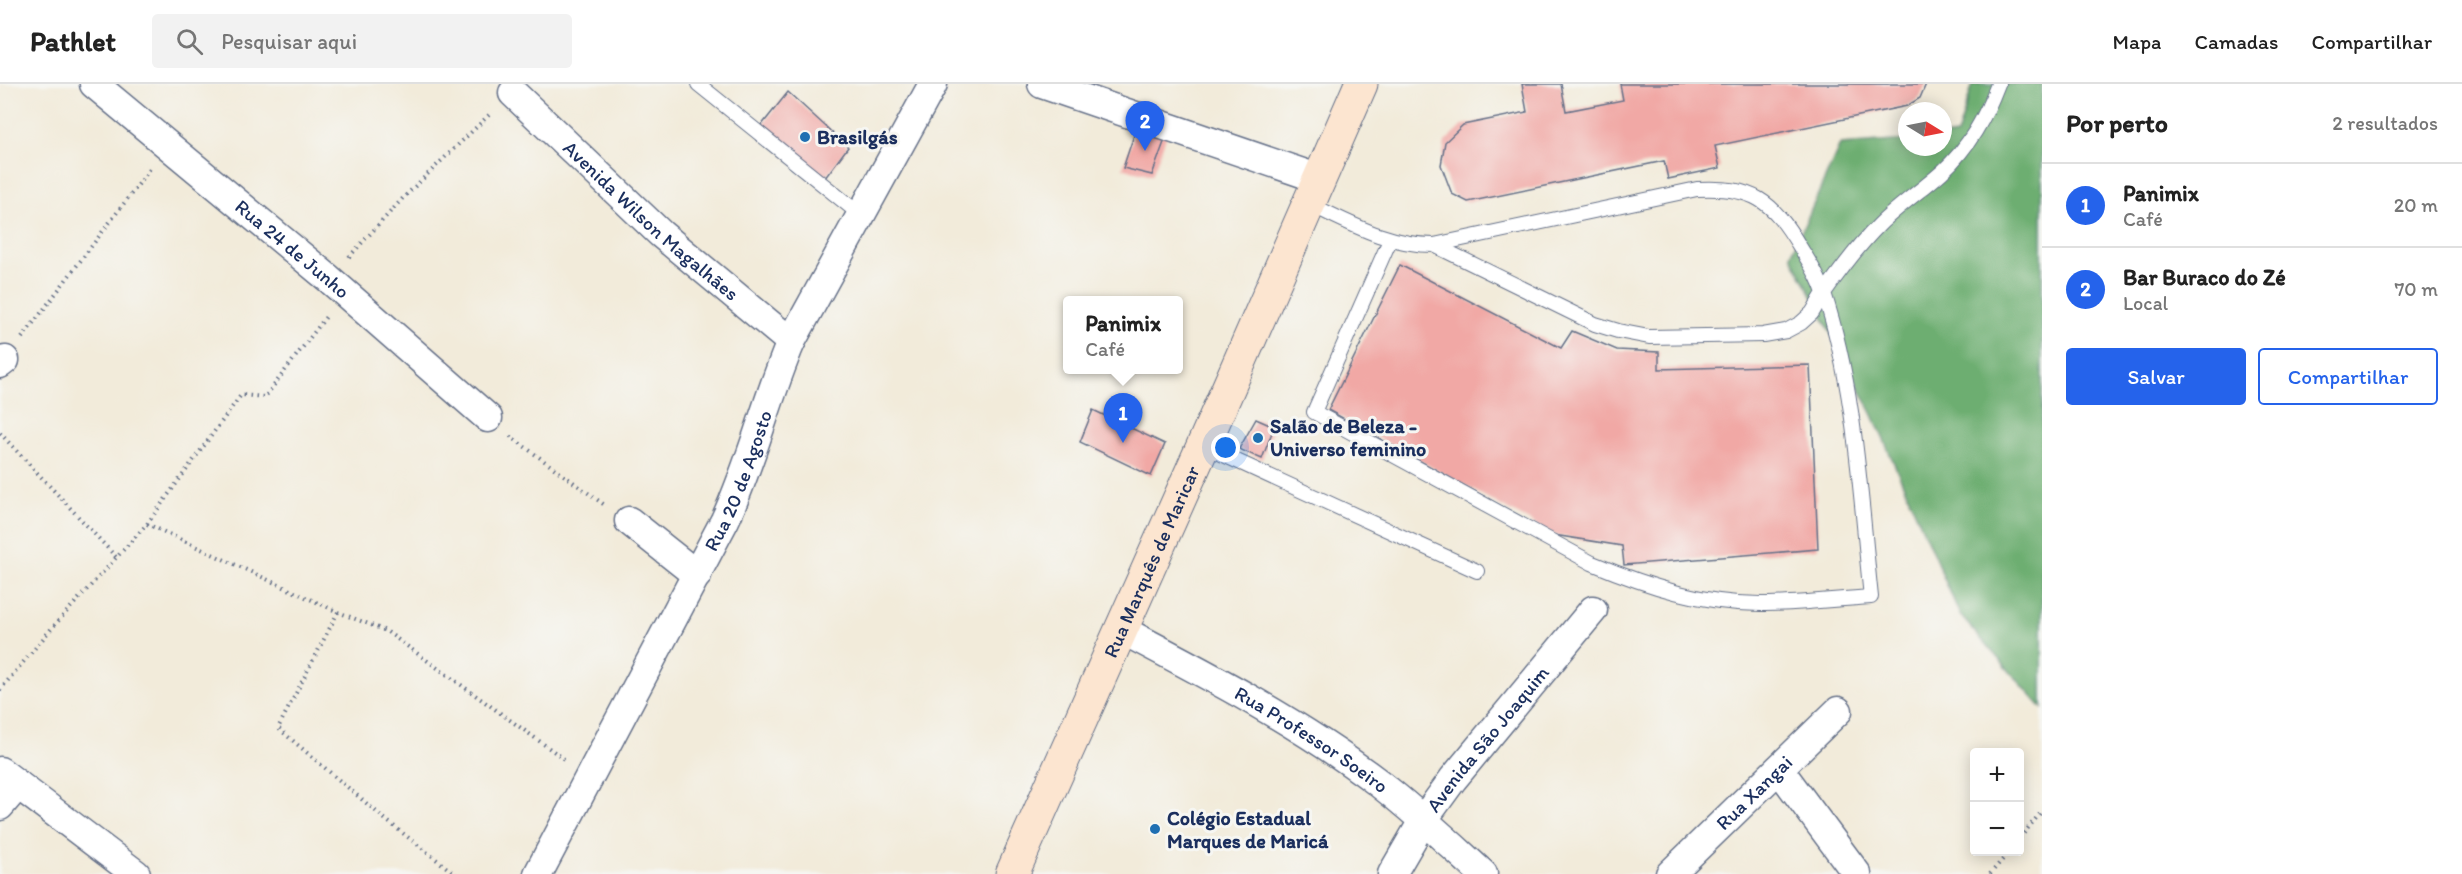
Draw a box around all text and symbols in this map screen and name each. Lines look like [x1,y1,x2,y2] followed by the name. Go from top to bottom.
[152,14,572,68] search box
[30,24,116,58] text: Pathlet
[173,25,206,58] icon: search
[221,28,357,55] text: Pesquisar aqui
[2113,29,2161,54] text: Mapa
[2194,29,2278,54] text: Camadas
[2311,29,2432,54] text: Compartilhar
[1126,101,1164,151] pin: 2
[1898,102,1952,156] north arrow
[2066,107,2168,139] text: Por perto
[2332,111,2438,135] text: 2 resultados
[817,125,898,150] place label: Brasilgás
[798,130,812,144] marker: Brasilgás
[558,135,744,306] street label: Avenida Wilson Magalhães
[2123,180,2199,207] text: Panimix
[2081,193,2090,217] text: 1
[2394,193,2438,217] text: 20 m
[230,194,355,303] street label: Rua 24 de Junho
[2123,207,2163,231] text: Café
[2123,264,2286,291] text: Bar Buraco do Zé
[2080,277,2091,301] text: 2
[2394,277,2438,301] text: 70 m
[2123,291,2168,315] text: Local
[1063,296,1183,374] popup
[1085,310,1161,337] text: Panimix
[1085,337,1125,361] text: Café
[2066,348,2246,405] button: Salvar
[2258,348,2438,405] button: Compartilhar
[1104,394,1142,443] pin: 1
[699,407,777,555] street label: Rua 20 de Agosto
[1270,414,1426,461] place label: Salão de Beleza - Universo feminino
[1251,431,1265,445] marker: Salão de Beleza - Universo feminino
[1211,433,1240,462] your location
[1098,462,1205,661] street label: Rua Marquês de Maricar
[1421,661,1554,817] street label: Avenida São Joaquim
[1230,681,1393,798] street label: Rua Professor Soeiro
[1970,748,2024,856] map controls
[1970,748,2024,802] button: +
[1711,750,1797,835] street label: Rua Xangai
[1970,802,2024,856] button: −
[1167,806,1329,854] place label: Colégio Estadual Marques de Maricá
[1148,822,1162,836] marker: Colégio Estadual Marques de Maricá

